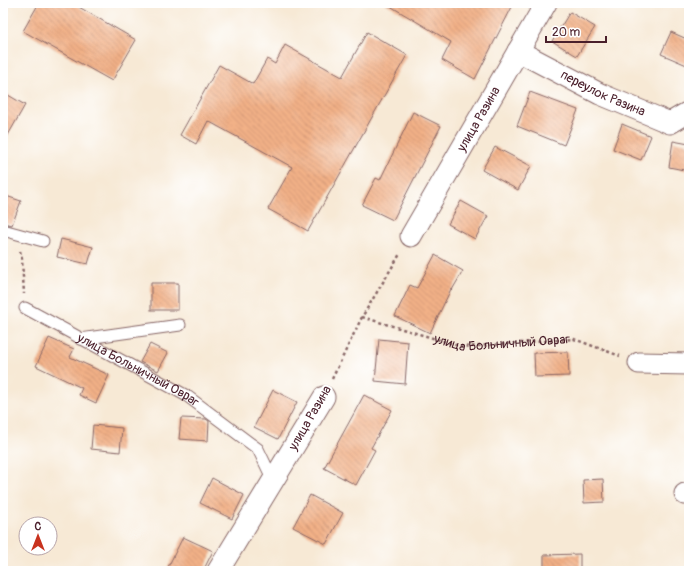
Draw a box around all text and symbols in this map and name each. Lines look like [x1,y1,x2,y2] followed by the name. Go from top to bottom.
[546,18,606,44] scale bar
[552,25,581,40] text: 20 m
[558,67,648,120] street label: переулок Разина
[453,84,504,155] street label: улица Разина
[73,329,203,411] street label: улица Больничный Овраг
[431,331,571,355] street label: улица Больничный Овраг
[285,383,335,454] street label: улица Разина
[18,516,58,556] north arrow
[35,520,42,533] text: С

